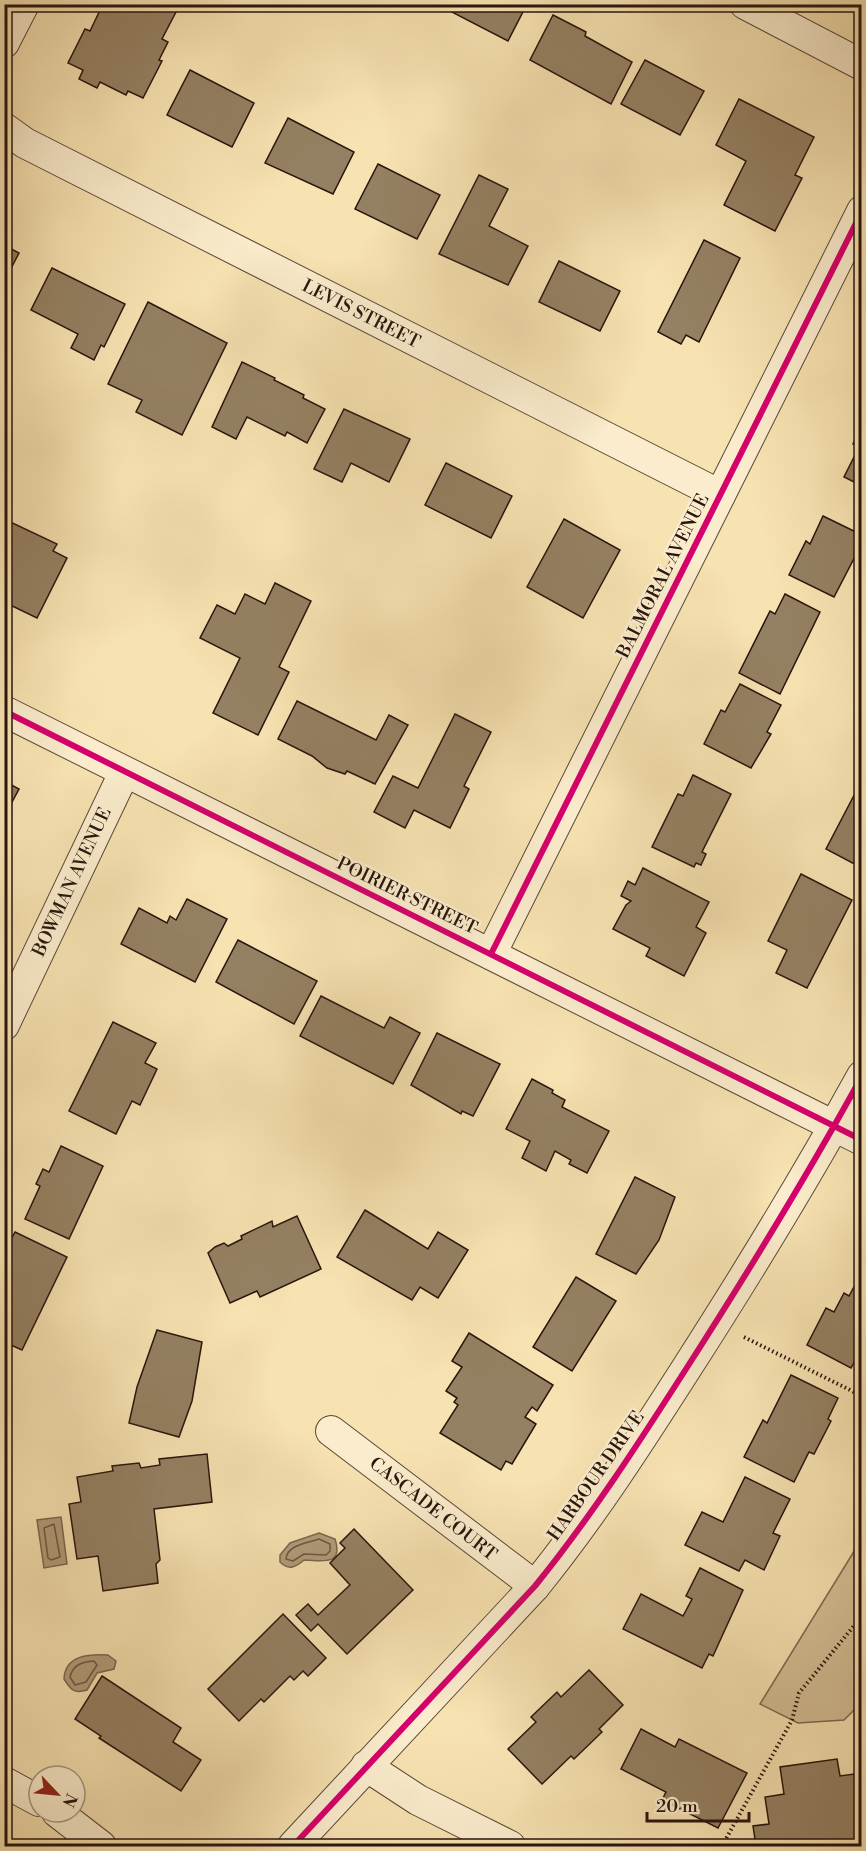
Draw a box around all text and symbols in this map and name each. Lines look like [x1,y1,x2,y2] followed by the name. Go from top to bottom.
[298,274,424,354] street label: LEVIS STREET
[611,490,714,663] street label: BALMORAL AVENUE
[27,804,117,961] street label: BOWMAN AVENUE
[333,852,481,940] street label: POIRIER STREET
[543,1406,649,1546] street label: HARBOUR DRIVE
[365,1452,502,1566] street label: CASCADE COURT
[27,1764,87,1824] north arrow
[647,1785,749,1823] scale bar
[58,1790,81,1811] text: N
[656,1795,698,1818] text: 20 m

